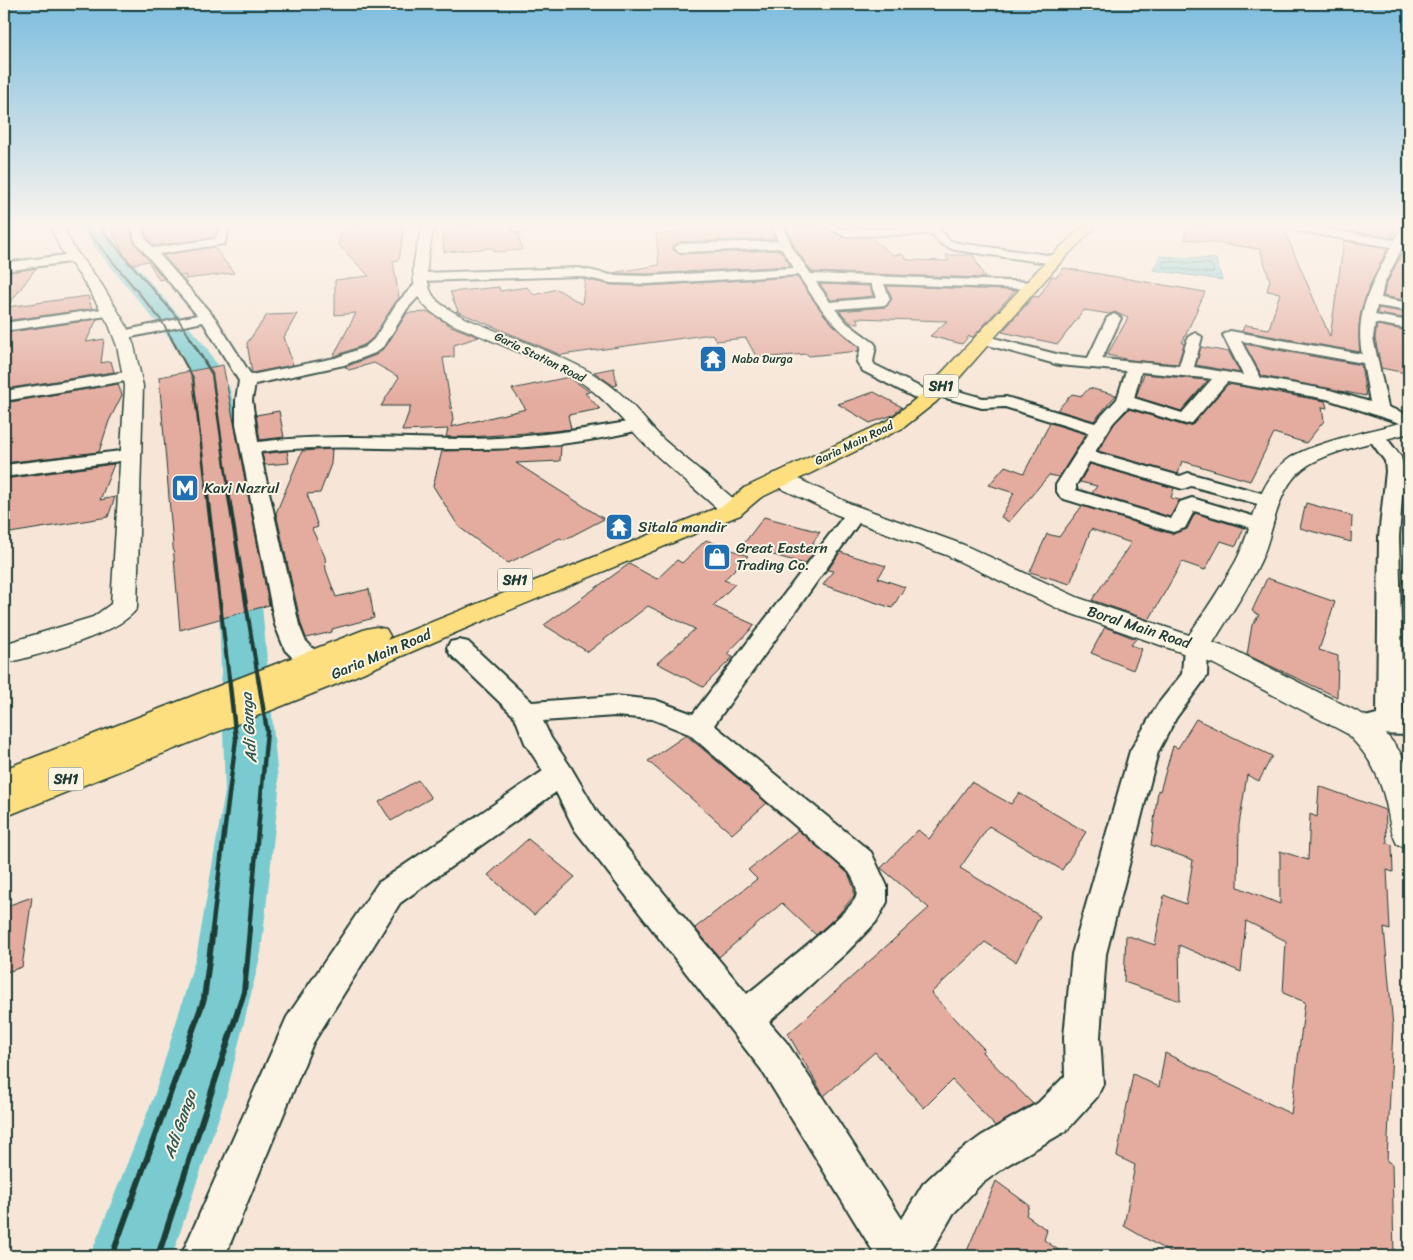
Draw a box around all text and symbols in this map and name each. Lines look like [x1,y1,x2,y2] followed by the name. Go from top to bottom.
[491,325,590,389] street label: Garia Station Road
[698,344,728,374] temple icon: Naba Durga
[732,348,793,370] place label: Naba Durga
[924,374,958,398] road number: SH1
[811,414,898,472] street label: Garia Main Road
[170,473,200,503] metro station icon: Kavi Nazrul
[204,475,280,501] place label: Kavi Nazrul
[604,512,634,542] temple icon: Sitala mandir
[638,514,728,540] place label: Sitala mandir
[736,535,828,578] place label: Great Eastern Trading Co.
[702,542,732,572] shop icon: Great Eastern Trading Co.
[498,568,532,592] road number: SH1
[1084,598,1195,656] street label: Boral Main Road
[327,621,436,687] street label: Garia Main Road
[231,690,265,765] water label: Adi Ganga
[48,768,84,791] road number: SH1
[154,1084,205,1163] water label: Adi Ganga

